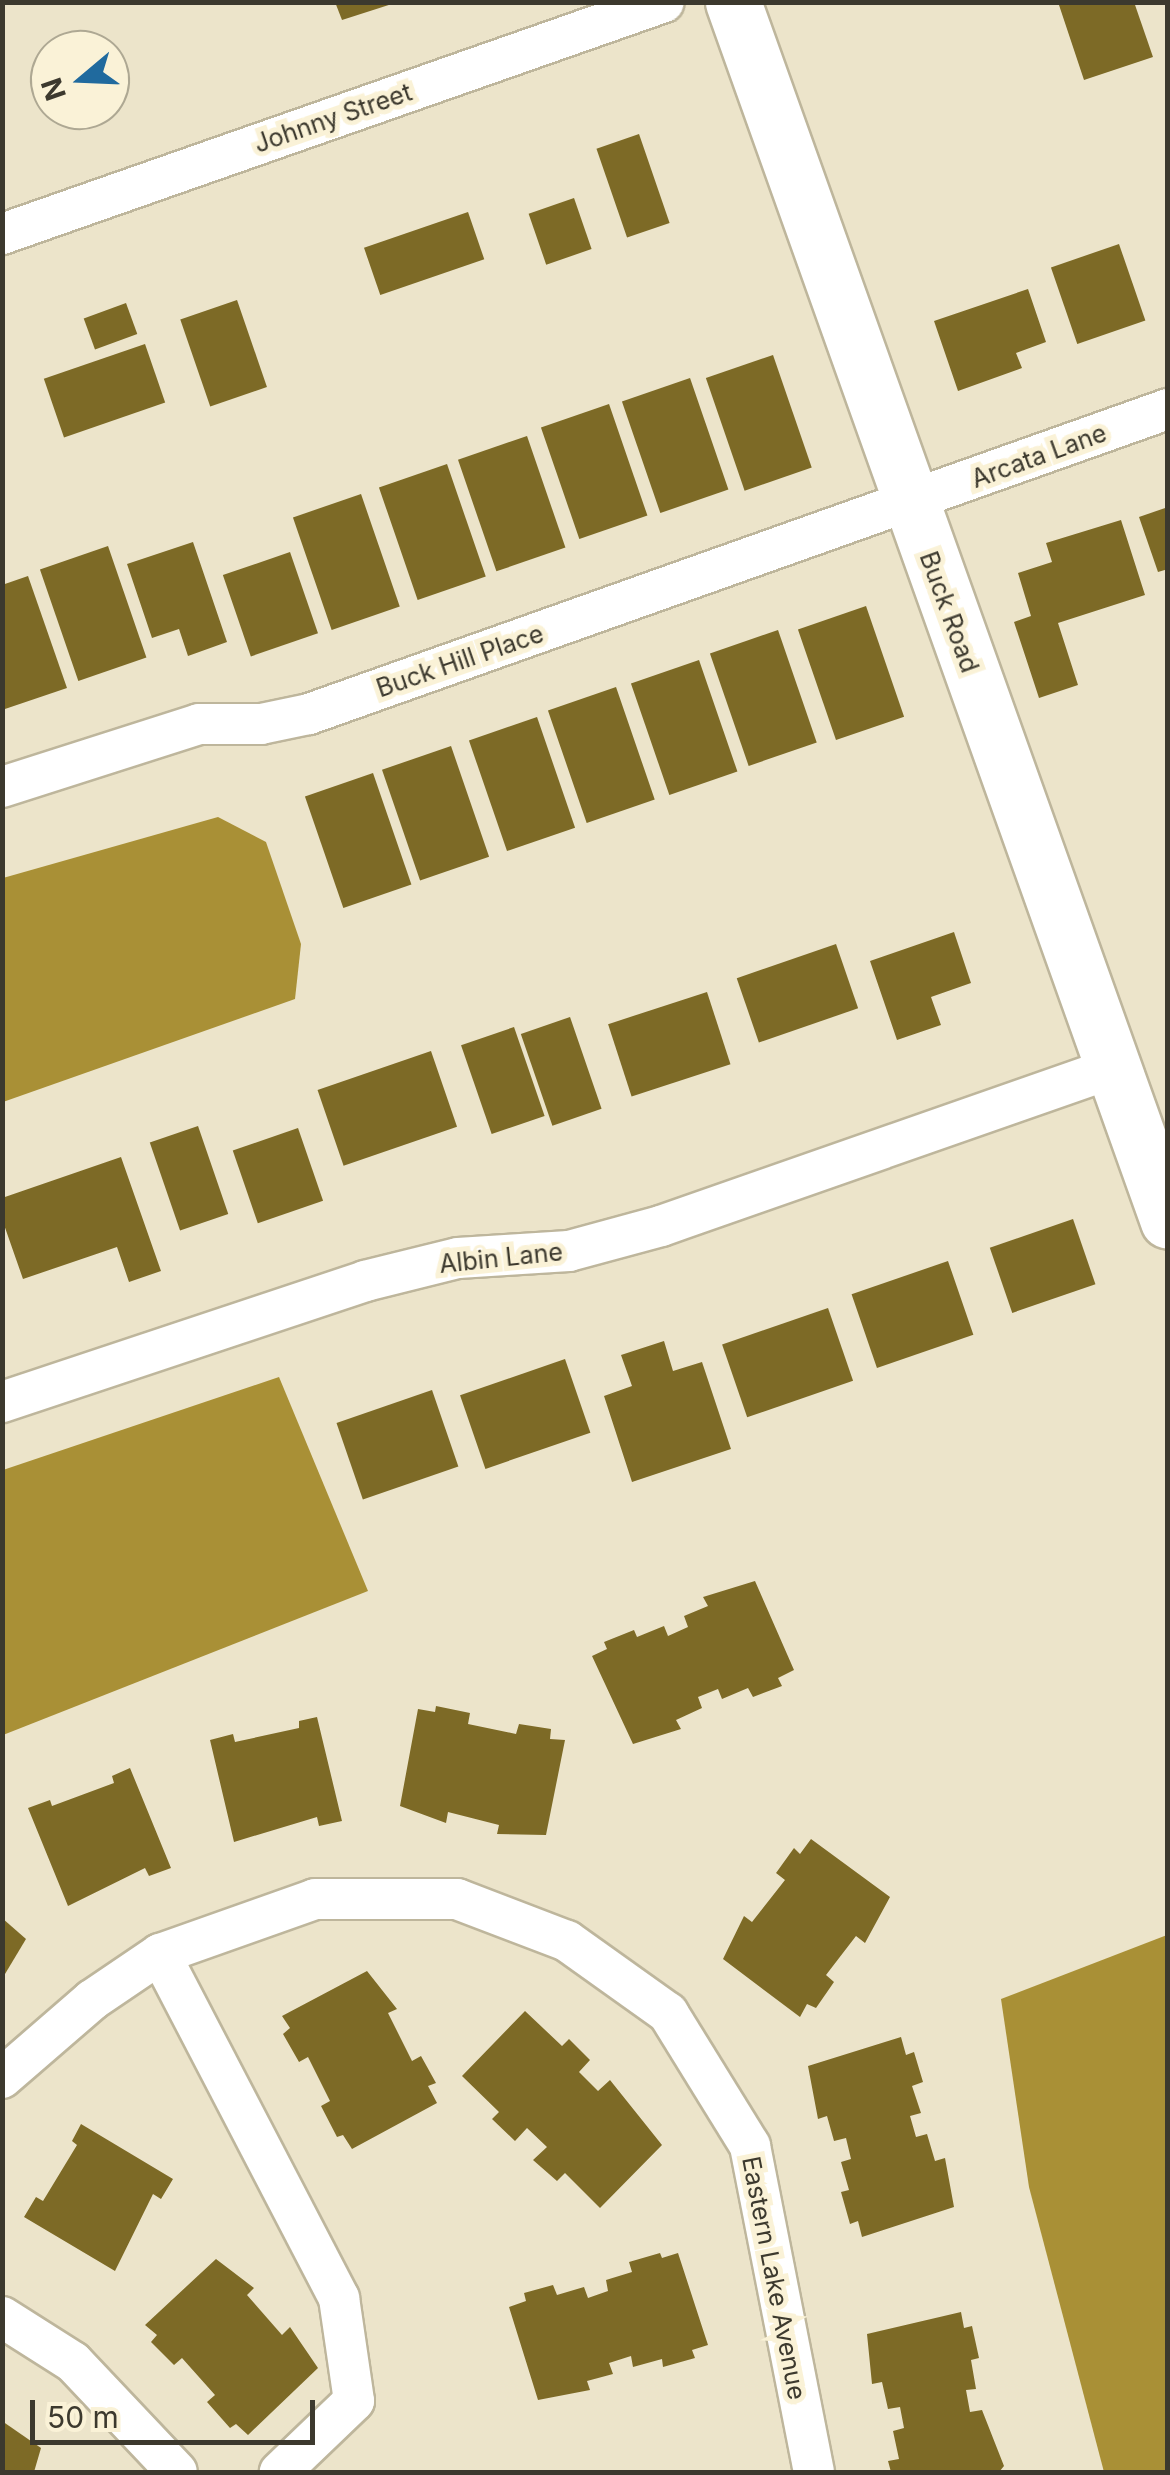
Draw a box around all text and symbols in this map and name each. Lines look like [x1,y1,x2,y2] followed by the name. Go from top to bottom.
[30,30,130,130] north arrow
[34,73,73,105] text: N
[250,77,416,159] street label: Johnny Street
[967,418,1111,494] street label: Arcata Lane
[913,547,985,677] street label: Buck Road
[372,618,548,704] street label: Buck Hill Place
[438,1237,564,1279] street label: Albin Lane
[736,2154,812,2402] street label: Eastern Lake Avenue
[35,2380,320,2442] scale bar
[47,2399,119,2435] text: 50 m

